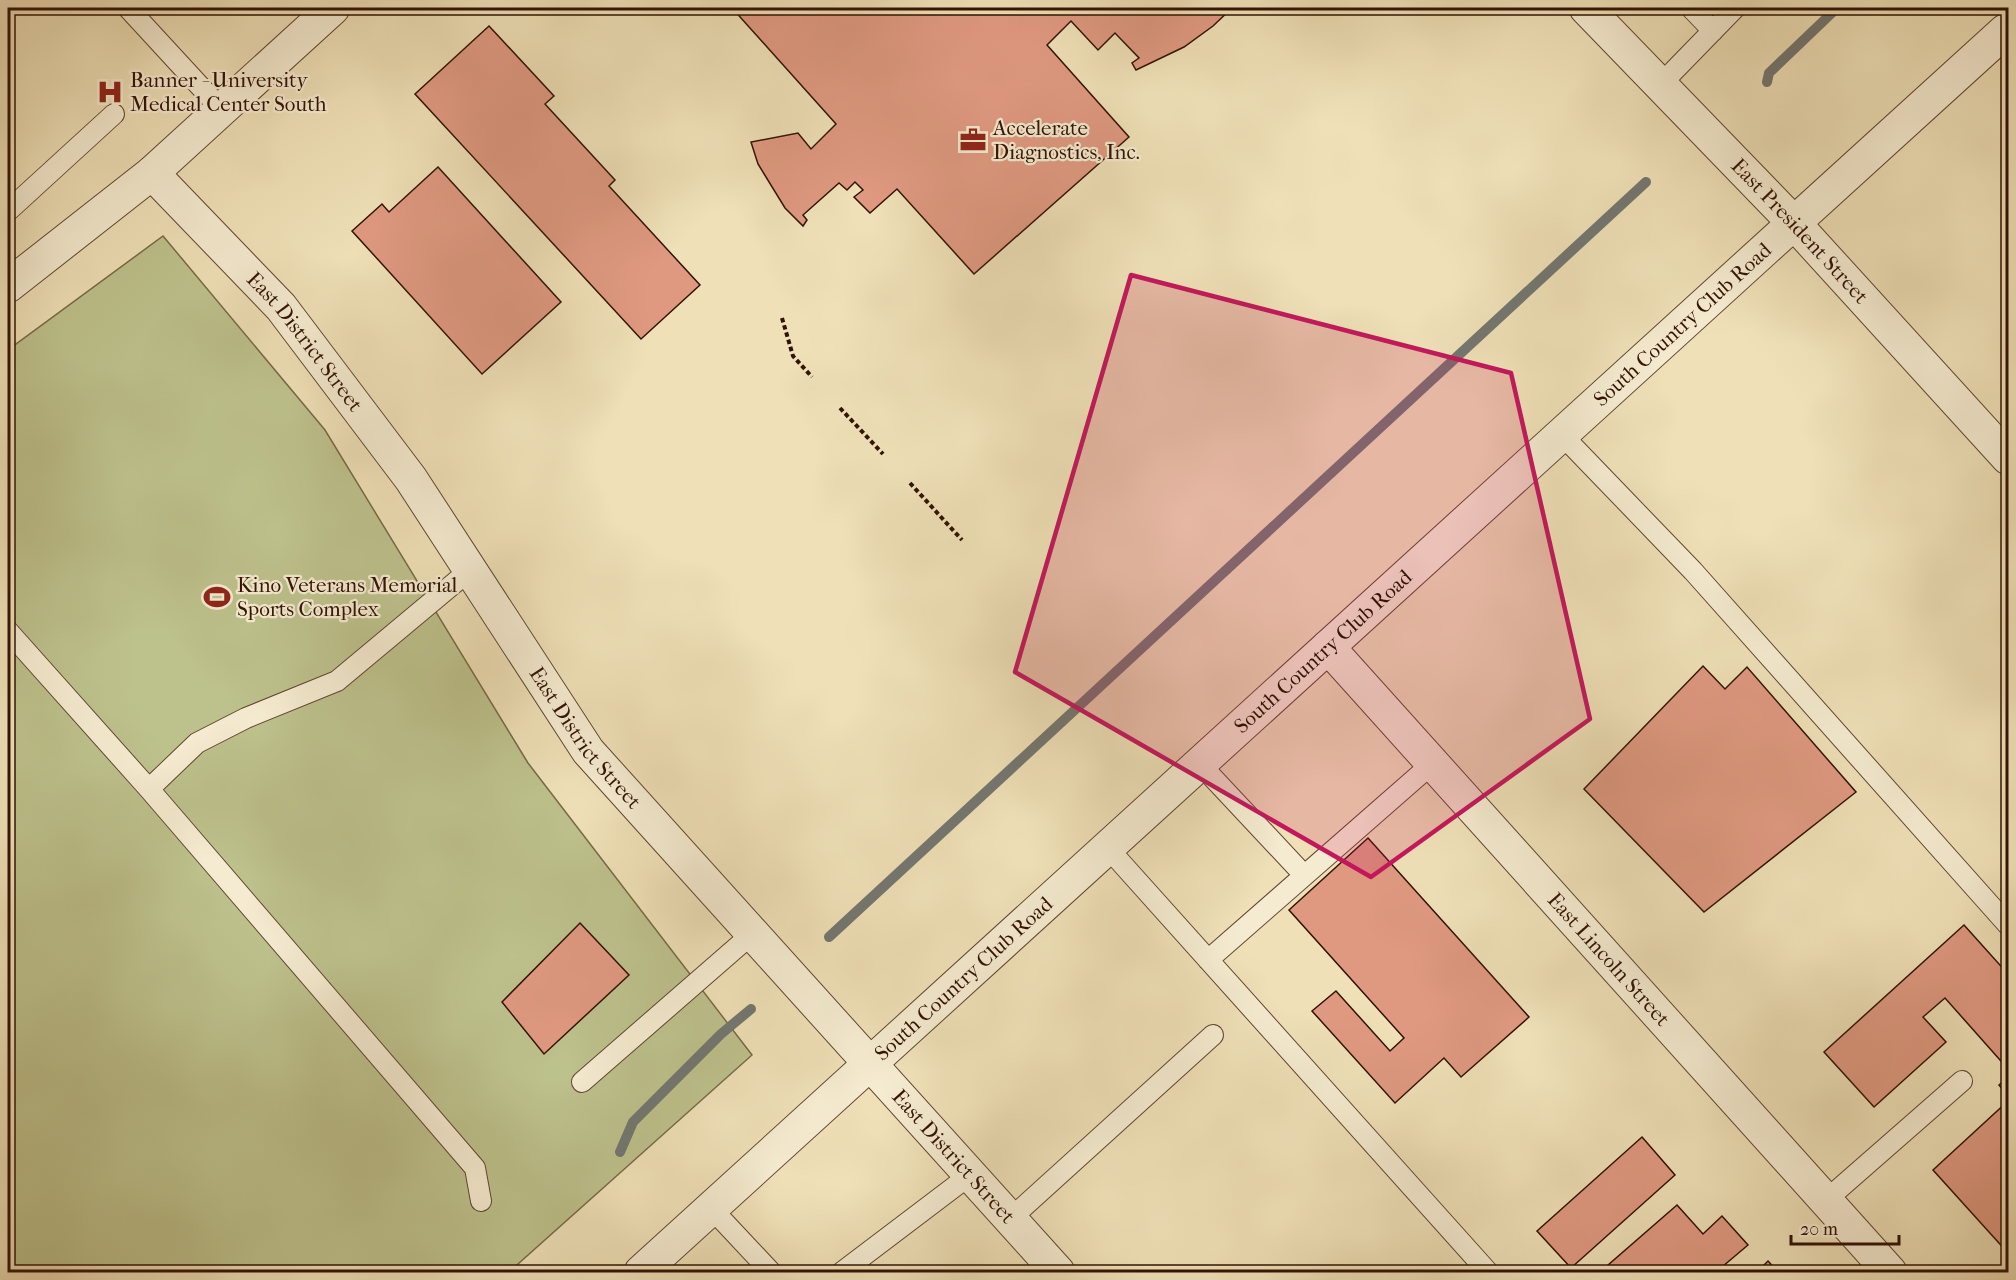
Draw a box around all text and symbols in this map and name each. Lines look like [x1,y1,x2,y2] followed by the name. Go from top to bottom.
[130,68,327,116] place label: Banner - University Medical Center South
[95,77,125,107] hospital icon: Banner - University Medical Center South
[992,116,1140,164] place label: Accelerate Diagnostics, Inc.
[958,125,988,155] office icon: Accelerate Diagnostics, Inc.
[1726,154,1874,309] street label: East President Street
[1589,237,1777,411] street label: South Country Club Road
[242,267,368,417] street label: East District Street
[1229,564,1417,738] street label: South Country Club Road
[237,573,458,621] place label: Kino Veterans Memorial Sports Complex
[202,582,232,612] sports icon: Kino Veterans Memorial Sports Complex
[525,662,647,814] street label: East District Street
[1543,888,1675,1031] street label: East Lincoln Street
[870,891,1058,1065] street label: South Country Club Road
[887,1085,1020,1228] street label: East District Street
[1791,1208,1899,1246] scale bar
[1800,1219,1838,1240] text: 20 m

